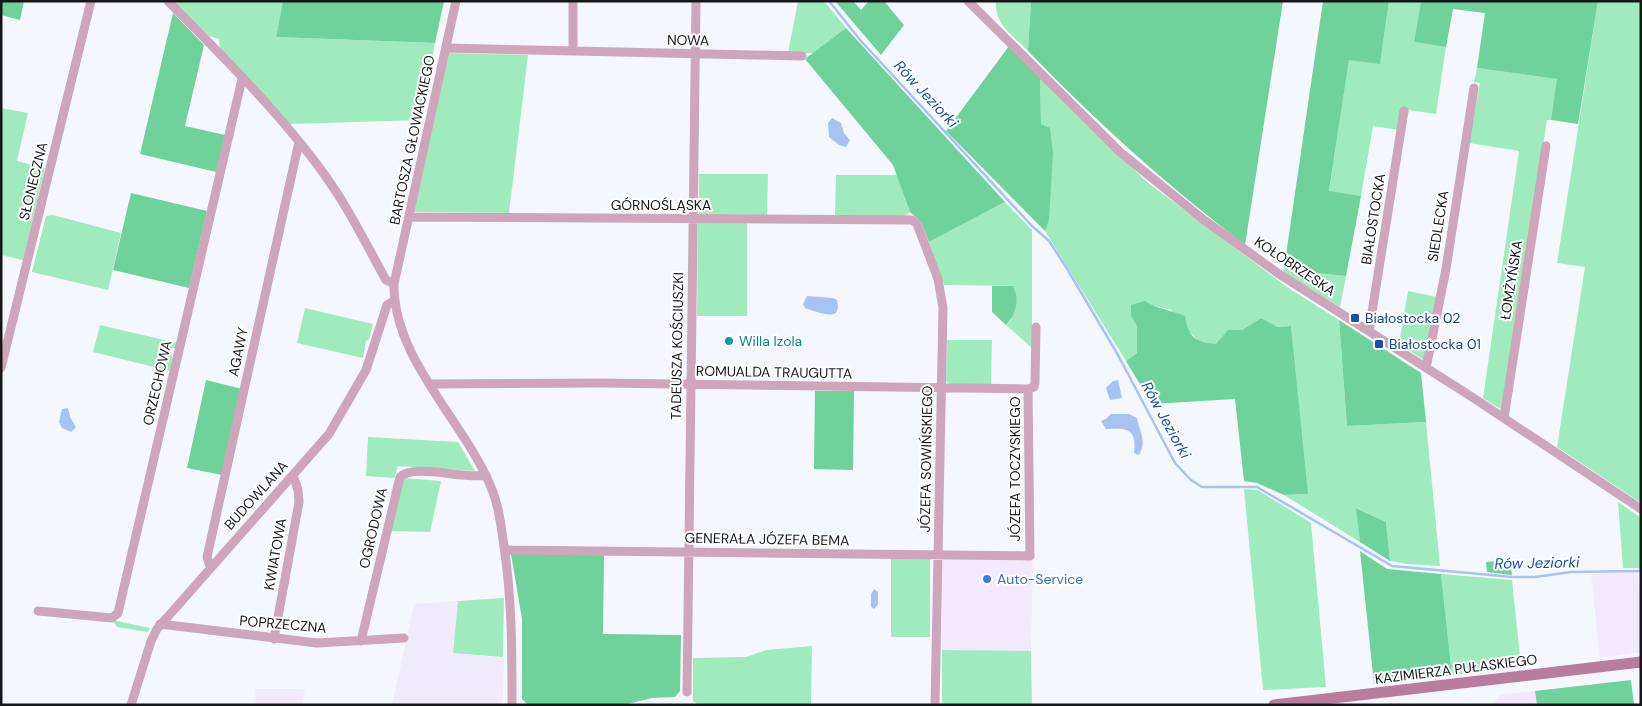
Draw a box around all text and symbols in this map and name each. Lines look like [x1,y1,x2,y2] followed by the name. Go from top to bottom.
[667,31,709,49] street label: NOWA
[385,53,439,226] street label: BARTOSZA GŁOWACKIEGO
[890,56,963,132] water label: Rów Jeziorki
[15,140,51,222] street label: SŁONECZNA
[1357,172,1389,266] street label: BIAŁOSTOCKA
[1423,189,1453,263] street label: SIEDLECKA
[611,196,711,214] street label: GÓRNOŚLĄSKA
[1251,232,1339,300] street label: KOŁOBRZESKA
[1496,239,1526,321] street label: ŁOMŻYŃSKA
[667,272,687,420] street label: TADEUSZA KOŚCIUSZKI
[1365,309,1460,327] place label: Białostocka 02
[1349,312,1361,324] marker: Białostocka 02
[224,326,252,378] street label: AGAWY
[739,332,802,350] place label: Willa Izola
[723,335,735,347] marker: Willa Izola
[1389,335,1481,353] place label: Białostocka 01
[1373,338,1385,350] marker: Białostocka 01
[138,339,176,427] street label: ORZECHOWA
[696,362,852,382] street label: ROMUALDA TRAUGUTTA
[1137,378,1196,462] water label: Rów Jeziorki
[916,385,936,533] street label: JÓZEFA SOWIŃSKIEGO
[1006,396,1024,542] street label: JÓZEFA TOCZYSKIEGO
[220,457,292,533] street label: BUDOWLANA
[355,486,391,570] street label: OGRODOWA
[260,517,290,591] street label: KWIATOWA
[684,529,850,549] street label: GENERAŁA JÓZEFA BEMA
[1494,552,1580,574] water label: Rów Jeziorki
[997,570,1083,588] place label: Auto-Service
[981,573,993,585] marker: Auto-Service
[239,611,327,637] street label: POPRZECZNA
[1374,650,1538,688] street label: KAZIMIERZA PUŁASKIEGO

